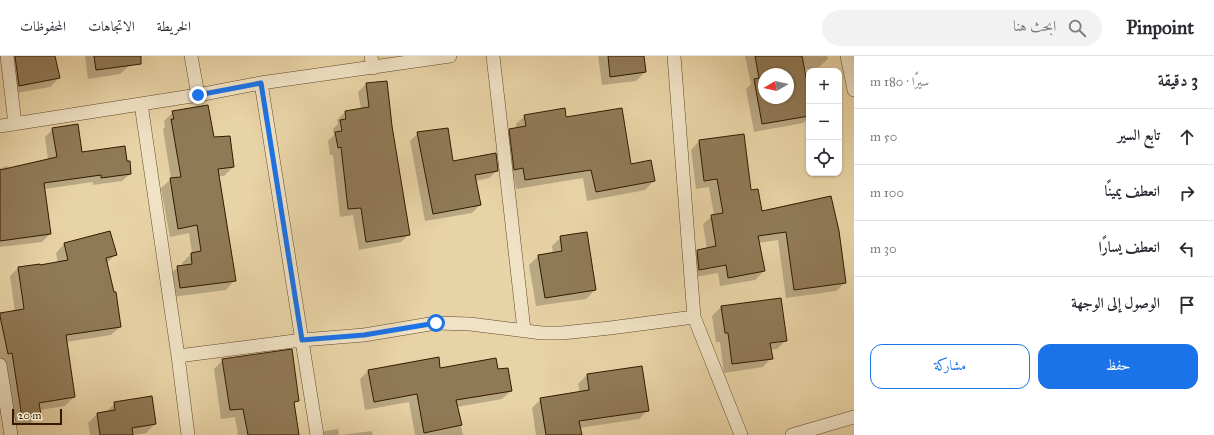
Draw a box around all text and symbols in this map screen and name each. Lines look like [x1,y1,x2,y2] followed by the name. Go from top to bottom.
[822,10,1102,46] search box
[1126,16,1194,39] text: Pinpoint
[1013,17,1056,35] text: ابحث هنا
[1066,17,1088,39] icon: search
[20,18,66,35] text: المحفوظات
[88,18,135,35] text: الاتجاهات
[157,18,191,35] text: الخريطة
[758,68,794,104] north arrow
[806,68,842,176] map controls
[806,68,842,104] button: +
[1158,70,1198,91] text: 3 دقيقة
[870,74,929,90] text: سيرًا · 180 m
[189,86,207,104] route end
[806,104,842,140] button: −
[1118,126,1160,144] text: تابع السير
[1176,126,1198,148] icon: ahead
[870,129,897,145] text: 50 m
[806,140,842,176] button: locate
[1105,182,1160,200] text: انعطف يمينًا
[1176,182,1198,204] icon: right
[870,185,904,201] text: 100 m
[1098,238,1160,256] text: انعطف يسارًا
[1176,238,1198,260] icon: left
[870,241,897,257] text: 30 m
[1071,294,1160,312] text: الوصول إلى الوجهة
[1176,294,1198,316] icon: arrive
[427,314,445,332] route start
[870,344,1030,389] button: مشاركة
[1038,344,1198,389] button: حفظ
[12,407,62,426] scale bar
[18,409,41,422] text: 20 m

